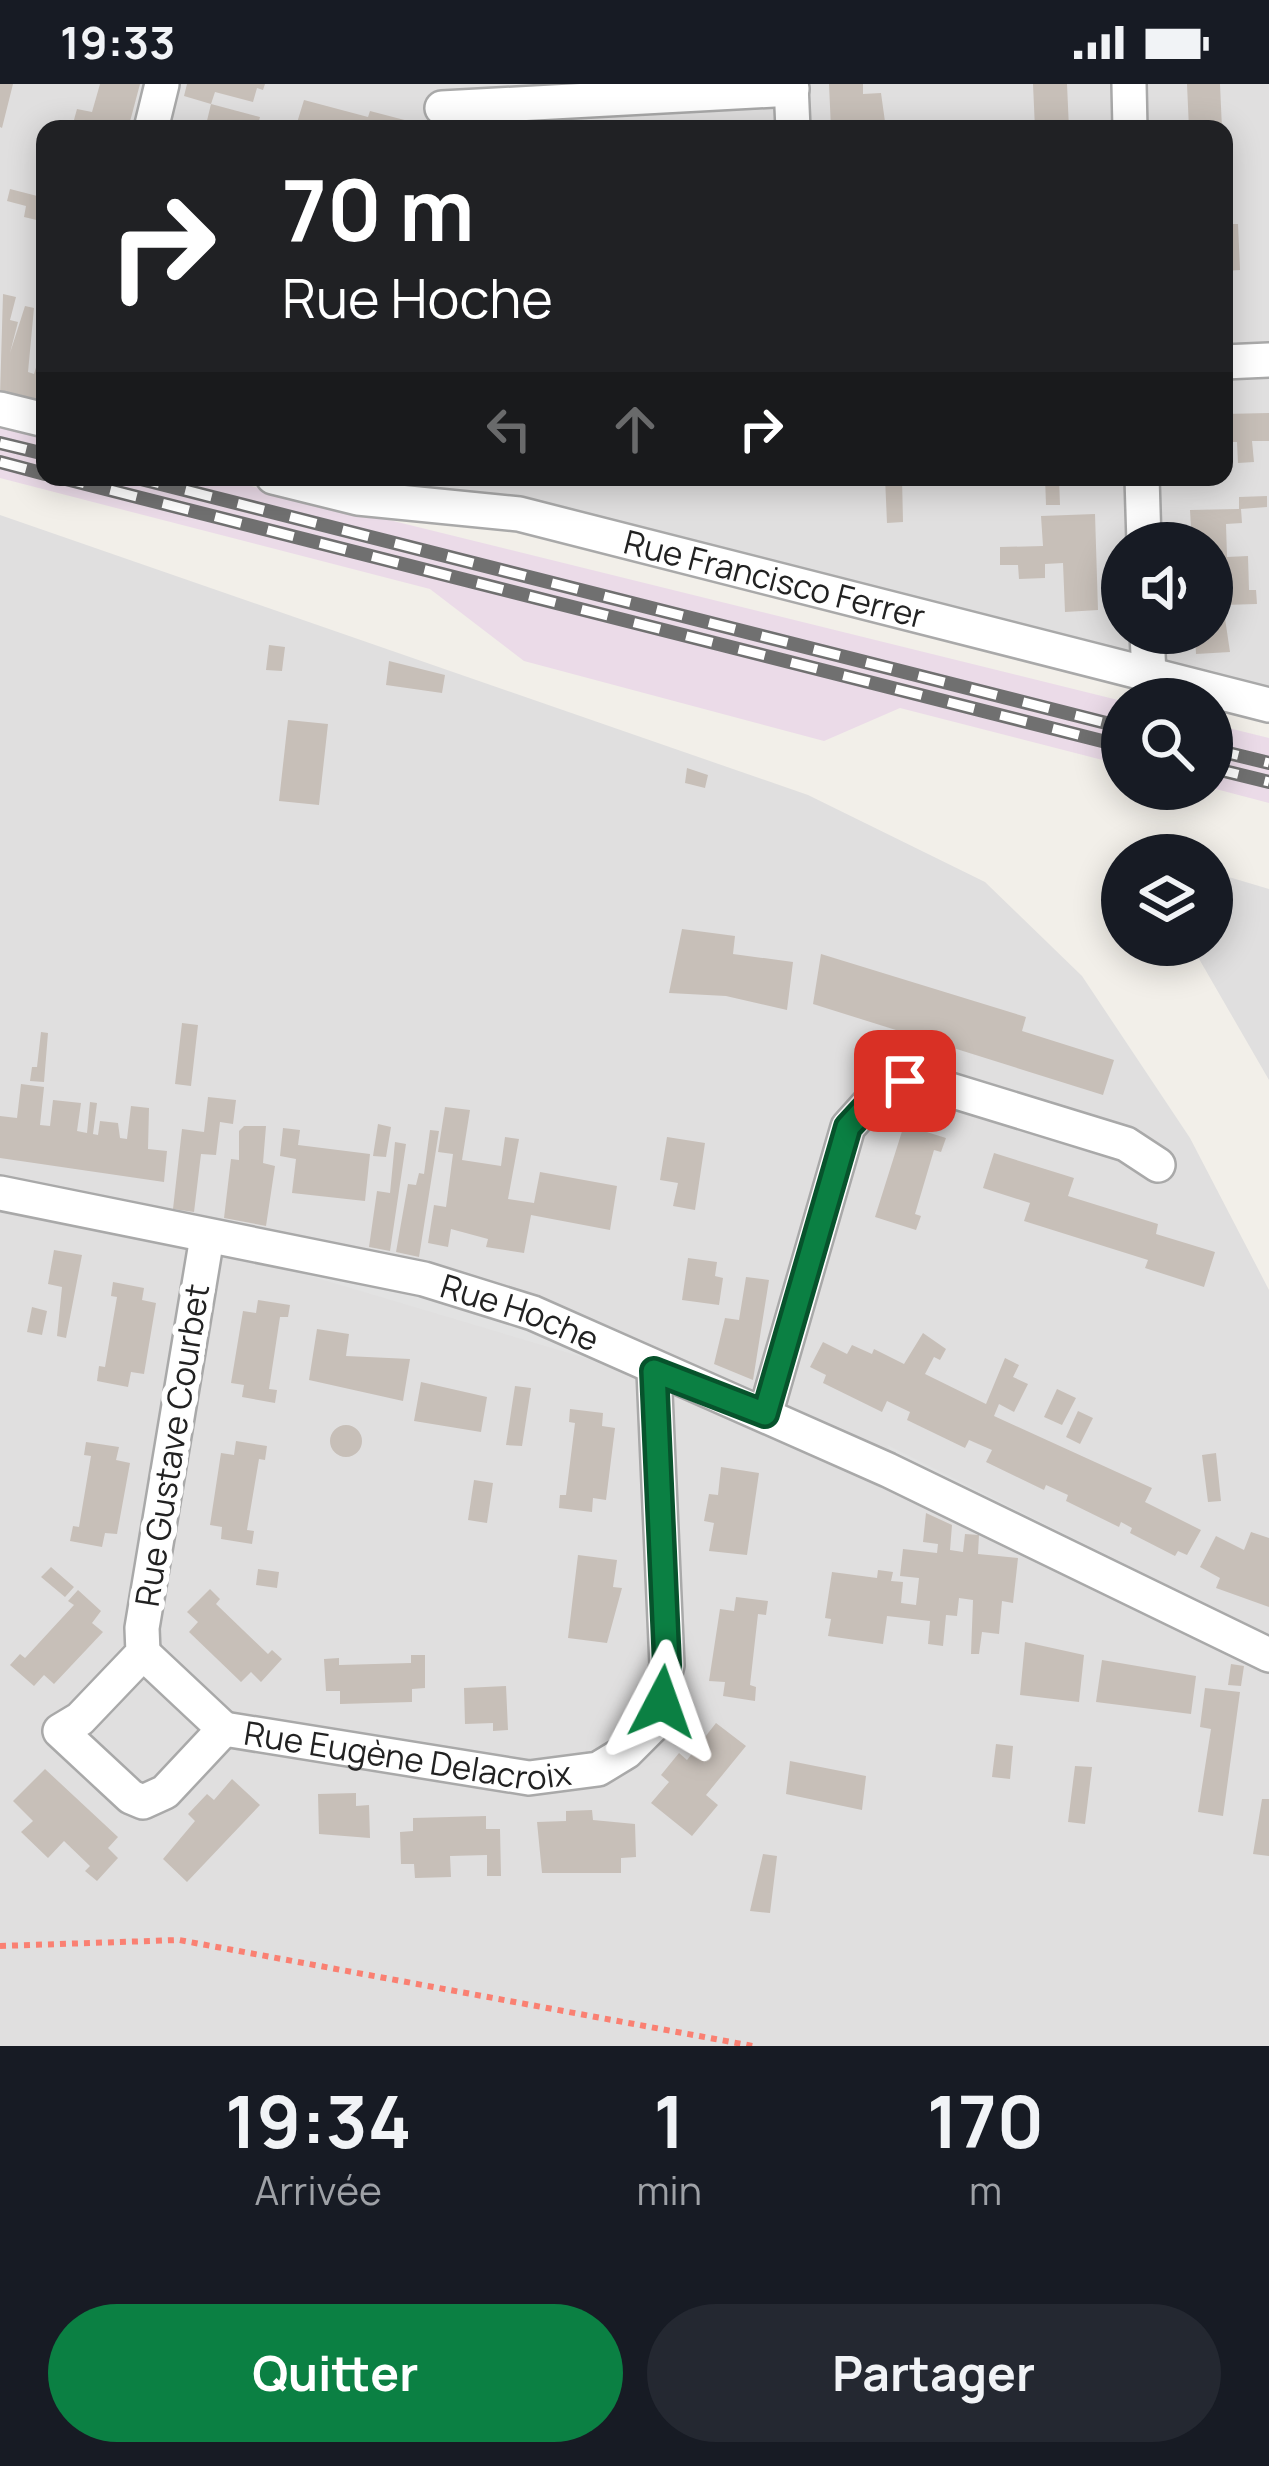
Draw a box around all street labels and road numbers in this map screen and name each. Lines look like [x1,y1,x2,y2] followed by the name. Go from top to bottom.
[619,519,930,639] street label: Rue Francisco Ferrer
[435,1263,606,1361] street label: Rue Hoche
[124,1280,219,1609] street label: Rue Gustave Courbet
[241,1710,574,1800] street label: Rue Eugène Delacroix

